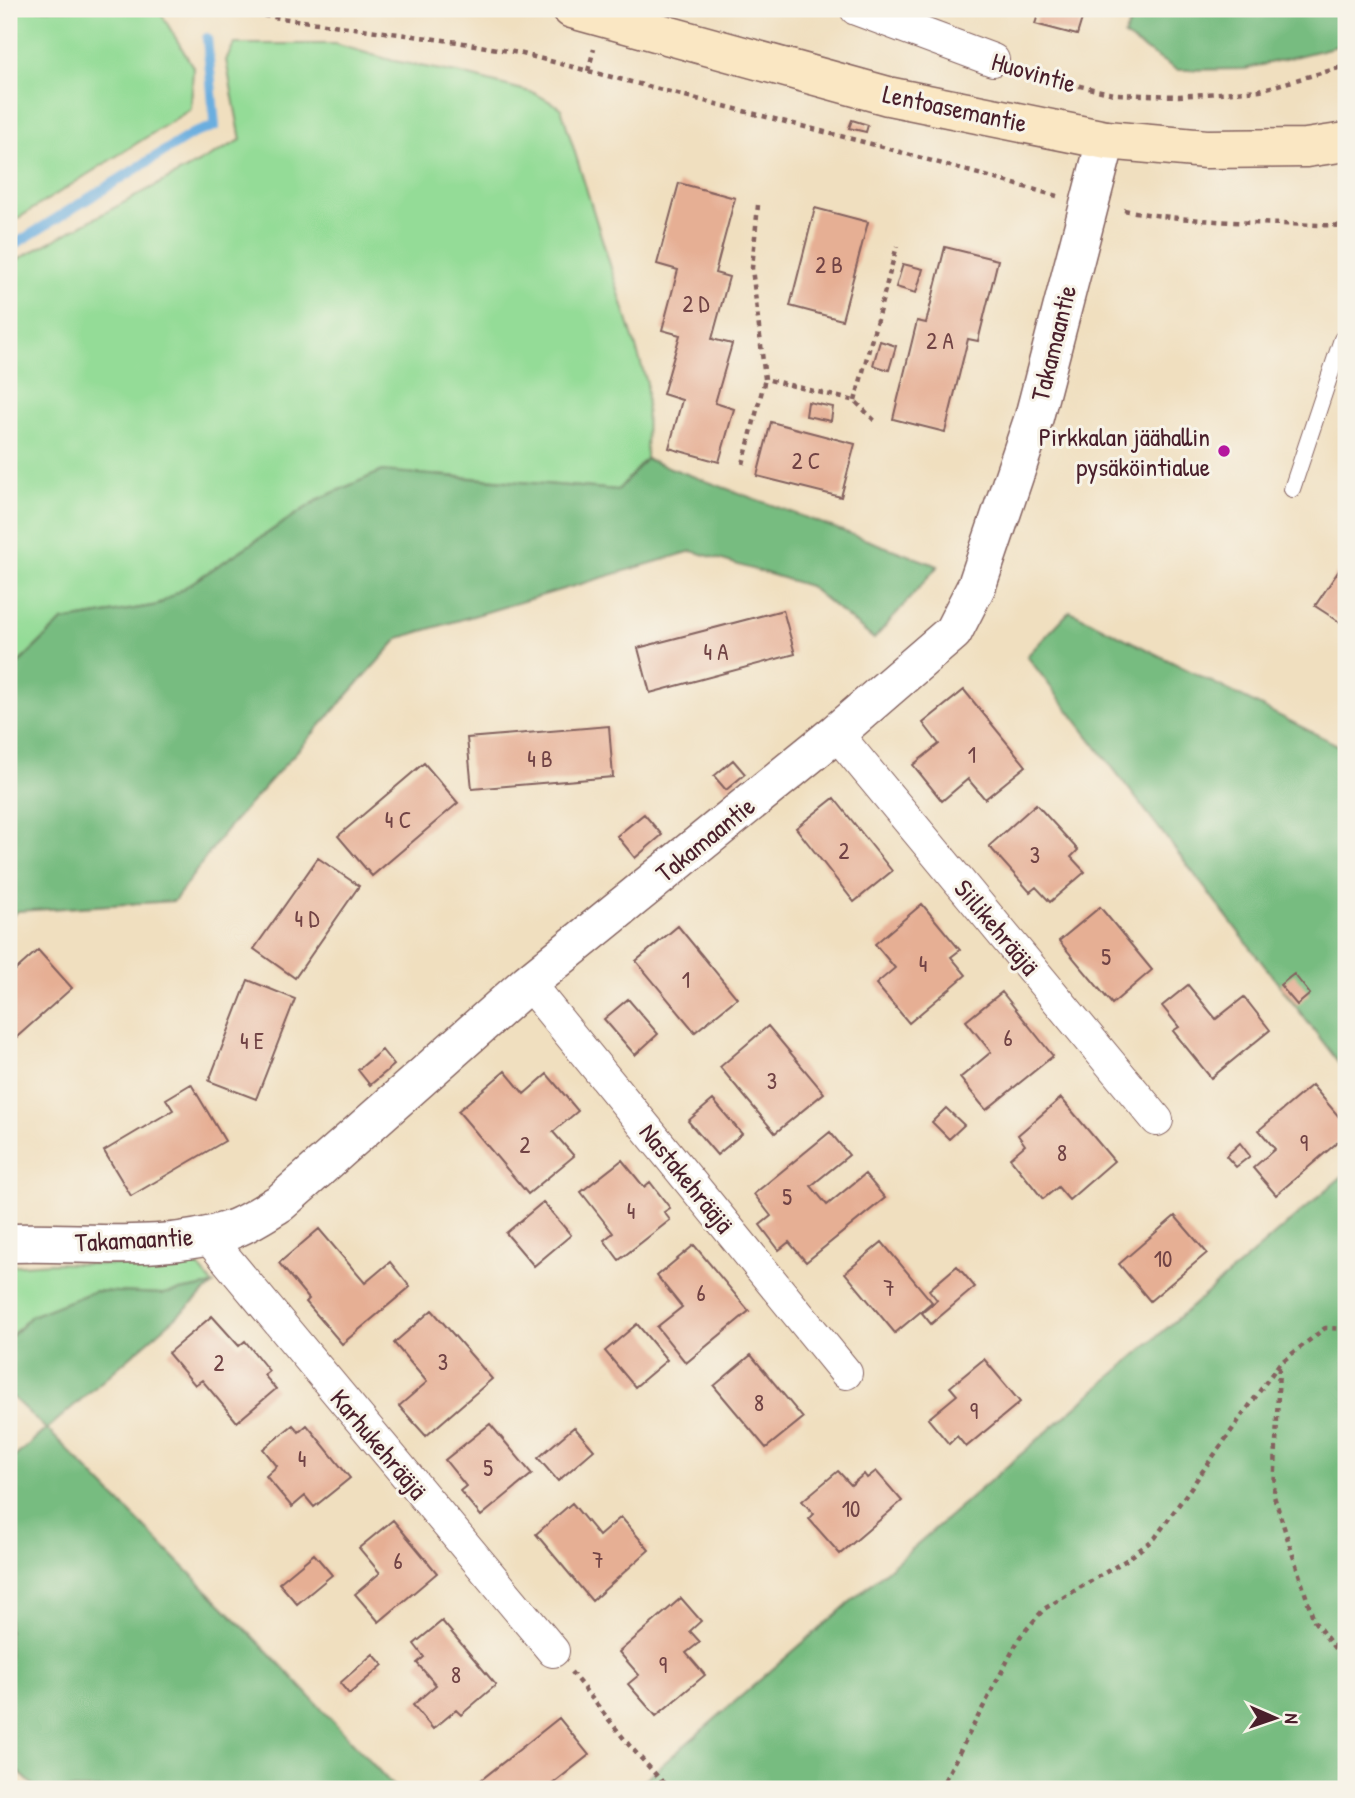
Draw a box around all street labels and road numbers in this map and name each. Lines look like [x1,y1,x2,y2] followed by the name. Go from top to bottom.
[988,43,1080,101] street label: Huovintie
[880,76,1030,140] street label: Lentoasemantie
[1022,281,1084,405] street label: Takamaantie
[648,788,762,890] street label: Takamaantie
[947,872,1047,982] street label: Siilikehrääjä
[632,1116,742,1240] street label: Nastakehrääjä
[74,1218,194,1260] street label: Takamaantie
[323,1381,435,1507] street label: Karhukehrääjä

